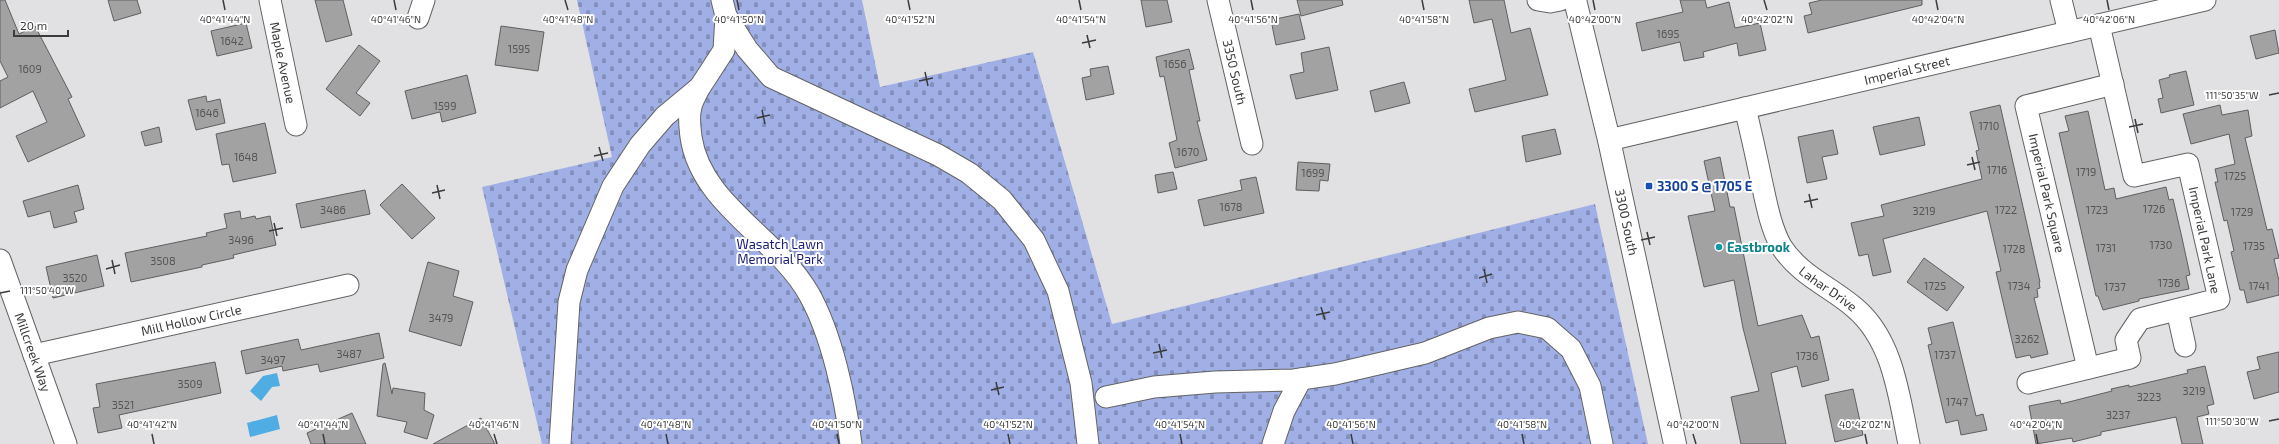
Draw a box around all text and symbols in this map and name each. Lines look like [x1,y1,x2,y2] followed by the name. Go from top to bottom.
[14,12,68,38] scale bar
[200,13,250,25] text: 40°41'44"N
[371,13,421,25] text: 40°41'46"N
[543,13,593,25] text: 40°41'48"N
[714,13,764,25] text: 40°41'50"N
[885,13,935,25] text: 40°41'52"N
[1056,13,1106,25] text: 40°41'54"N
[1228,13,1278,25] text: 40°41'56"N
[1399,13,1449,25] text: 40°41'58"N
[1569,13,1621,25] text: 40°42'00"N
[1741,13,1793,25] text: 40°42'02"N
[1912,13,1964,25] text: 40°42'04"N
[2083,13,2135,25] text: 40°42'06"N
[20,18,47,32] text: 20 m
[267,20,299,105] street label: Maple Avenue
[1657,27,1680,40] house number: 1695
[220,34,244,47] house number: 1642
[1220,38,1250,106] street label: 3350 South
[508,42,530,55] house number: 1595
[1862,52,1951,88] street label: Imperial Street
[1164,57,1186,70] house number: 1656
[18,62,42,75] house number: 1609
[2206,89,2259,101] text: 111°50'35"W
[434,99,456,112] house number: 1599
[195,106,219,119] house number: 1646
[1978,119,2000,132] house number: 1710
[2025,132,2069,254] street label: Imperial Park Square
[1177,145,1199,158] house number: 1670
[234,150,258,163] house number: 1648
[1987,163,2007,176] house number: 1716
[2076,165,2096,178] house number: 1719
[1301,166,1325,179] house number: 1699
[2224,169,2246,182] house number: 1725
[1657,178,1752,194] place label: 3300 S @ 1705 E
[1644,181,1654,191] marker: 3300 S @ 1705 E
[2186,185,2224,295] street label: Imperial Park Lane
[1612,187,1642,257] street label: 3300 South
[1220,200,1242,213] house number: 1678
[2143,202,2165,215] house number: 1726
[320,203,346,216] house number: 3486
[1995,203,2017,216] house number: 1722
[2086,203,2108,216] house number: 1723
[1913,204,1935,217] house number: 3219
[2231,205,2253,218] house number: 1729
[228,233,254,246] house number: 3496
[737,236,823,267] park label: Wasatch Lawn Memorial Park
[2150,238,2172,251] house number: 1730
[1727,239,1791,255] place label: Eastbrook
[2243,239,2265,252] house number: 1735
[2096,241,2116,254] house number: 1731
[1714,242,1724,252] marker: Eastbrook
[2003,242,2025,255] house number: 1728
[150,254,176,267] house number: 3508
[1796,263,1861,314] street label: Lahar Drive
[63,271,87,284] house number: 3520
[2158,276,2180,289] house number: 1736
[1924,279,1946,292] house number: 1725
[2008,279,2031,292] house number: 1734
[2248,279,2270,292] house number: 1741
[2104,280,2126,293] house number: 1737
[20,284,75,296] text: 111°50'40"W
[139,301,243,339] street label: Mill Hollow Circle
[12,310,55,394] street label: Millcreek Way
[429,311,453,324] house number: 3479
[2015,332,2039,345] house number: 3262
[336,347,362,360] house number: 3487
[1934,348,1956,361] house number: 1737
[1796,349,1818,362] house number: 1736
[261,353,286,366] house number: 3497
[178,377,202,390] house number: 3509
[2183,384,2205,397] house number: 3219
[2137,390,2161,403] house number: 3223
[1946,395,1969,408] house number: 1747
[112,398,134,411] house number: 3521
[2106,408,2130,421] house number: 3237
[2205,415,2259,427] text: 111°50'30"W
[127,418,177,430] text: 40°41'42"N
[298,418,348,430] text: 40°41'44"N
[469,418,519,430] text: 40°41'46"N
[641,418,691,430] text: 40°41'48"N
[812,418,862,430] text: 40°41'50"N
[983,418,1033,430] text: 40°41'52"N
[1155,418,1205,430] text: 40°41'54"N
[1326,418,1376,430] text: 40°41'56"N
[1497,418,1547,430] text: 40°41'58"N
[1667,418,1719,430] text: 40°42'00"N
[1839,418,1891,430] text: 40°42'02"N
[2010,418,2062,430] text: 40°42'04"N

